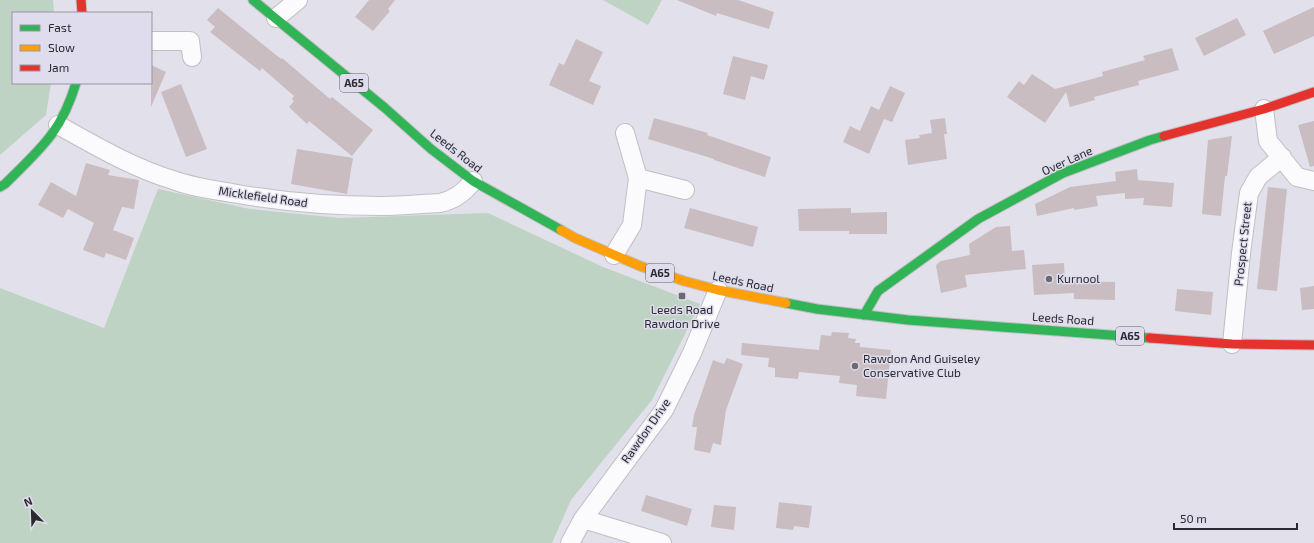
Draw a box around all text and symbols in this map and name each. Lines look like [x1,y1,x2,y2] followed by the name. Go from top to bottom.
[12,12,152,84] legend
[48,20,72,34] text: Fast
[48,40,75,54] text: Slow
[48,60,69,74] text: Jam
[340,74,368,92] road number: A65
[428,126,485,175] street label: Leeds Road
[1039,143,1094,177] street label: Over Lane
[218,183,309,209] street label: Micklefield Road
[1231,201,1253,287] street label: Prospect Street
[646,264,674,282] road number: A65
[711,268,775,294] street label: Leeds Road
[1057,271,1100,285] place label: Kurnool
[1044,274,1054,284] marker: Kurnool
[677,291,687,301] marker: Leeds Road Rawdon Drive
[644,302,720,330] place label: Leeds Road Rawdon Drive
[1031,309,1095,327] street label: Leeds Road
[1116,327,1144,345] road number: A65
[863,351,981,379] place label: Rawdon And Guiseley Conservative Club
[850,361,860,371] marker: Rawdon And Guiseley Conservative Club
[618,395,673,465] street label: Rawdon Drive
[12,491,52,531] north arrow
[22,494,34,509] text: N
[1174,505,1297,531] scale bar
[1180,511,1207,525] text: 50 m

